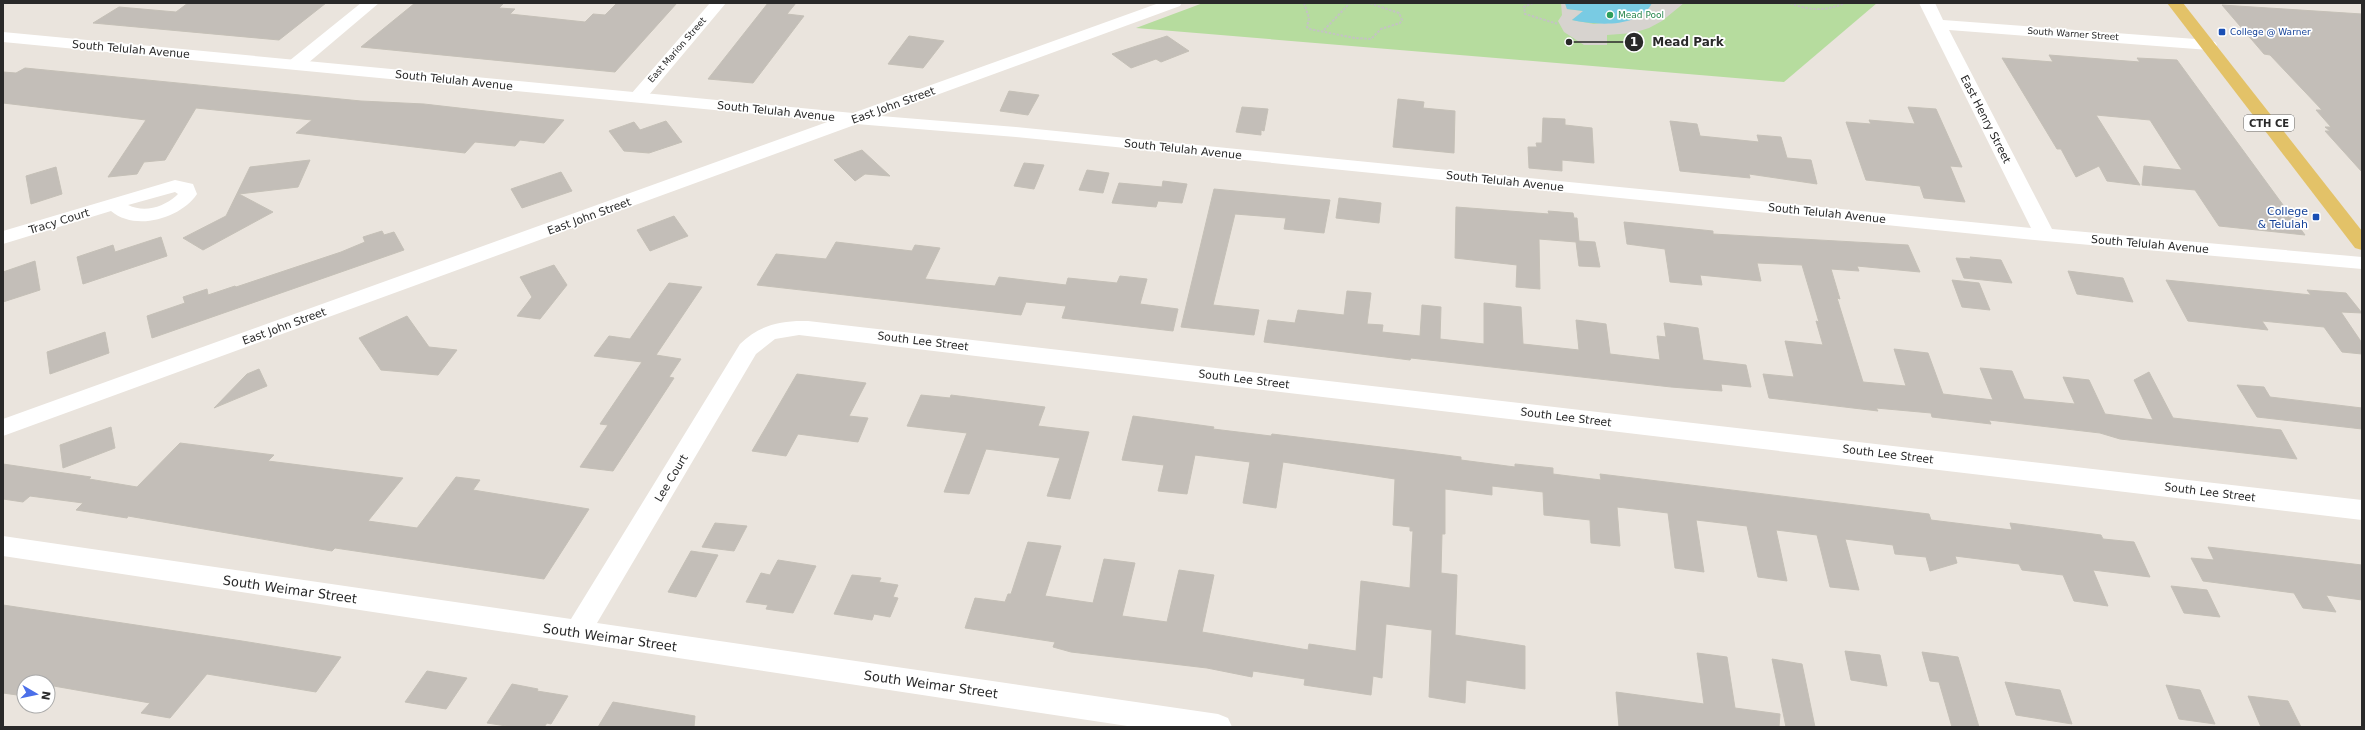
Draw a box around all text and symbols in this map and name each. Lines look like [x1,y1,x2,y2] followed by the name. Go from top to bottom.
[1605,10,1615,20] marker: Mead Pool
[1618,10,1664,20] place label: Mead Pool
[646,15,708,85] street label: East Marion Street
[2027,26,2119,42] street label: South Warner Street
[2217,27,2227,37] marker: College @ Warner
[2230,27,2311,37] place label: College @ Warner
[1624,30,1732,54] callout: Mead Park
[1630,35,1638,49] text: 1
[1652,35,1725,49] text: Mead Park
[71,38,191,61] street label: South Telulah Avenue
[394,68,514,93] street label: South Telulah Avenue
[1958,73,2014,166] street label: East Henry Street
[850,84,937,127] street label: East John Street
[716,99,836,124] street label: South Telulah Avenue
[2244,115,2294,131] road number: CTH CE
[1123,137,1243,162] street label: South Telulah Avenue
[1445,169,1565,194] street label: South Telulah Avenue
[546,195,633,238] street label: East John Street
[1767,201,1887,226] street label: South Telulah Avenue
[2258,205,2308,231] place label: College & Telulah
[26,206,92,237] street label: Tracy Court
[2311,212,2321,222] marker: College & Telulah
[2090,233,2210,256] street label: South Telulah Avenue
[241,305,328,348] street label: East John Street
[877,329,970,354] street label: South Lee Street
[1198,367,1291,392] street label: South Lee Street
[1520,405,1613,430] street label: South Lee Street
[1842,442,1935,467] street label: South Lee Street
[652,452,691,504] street label: Lee Court
[2164,480,2257,505] street label: South Lee Street
[222,573,358,606] street label: South Weimar Street
[542,621,678,654] street label: South Weimar Street
[863,668,999,701] street label: South Weimar Street
[16,674,56,714] north arrow
[38,690,53,701] text: N

